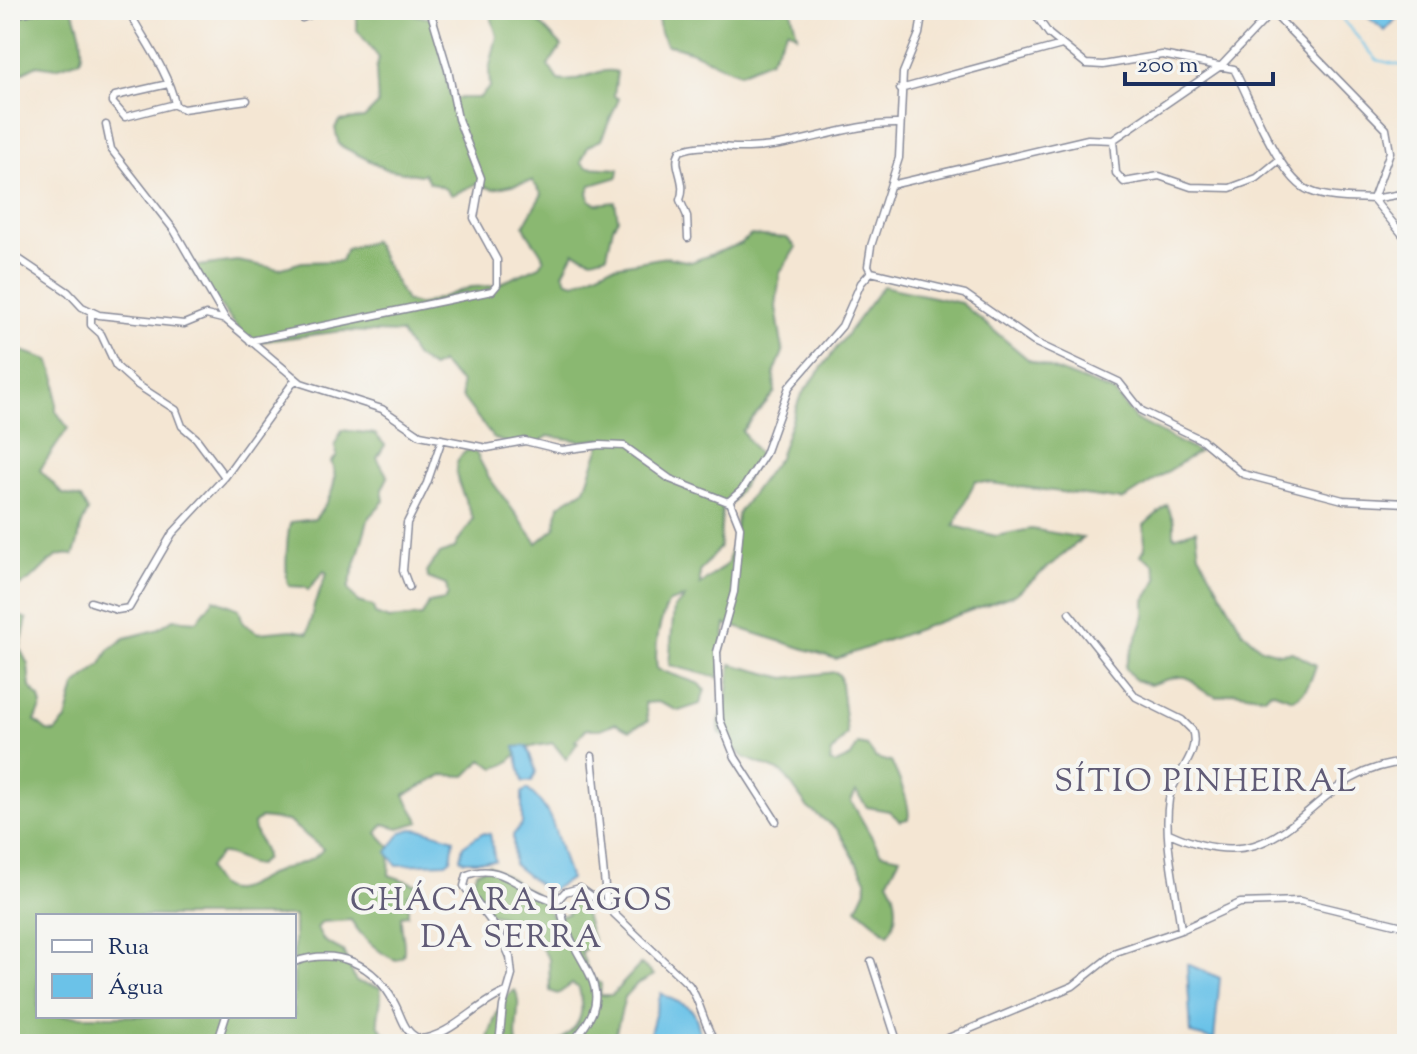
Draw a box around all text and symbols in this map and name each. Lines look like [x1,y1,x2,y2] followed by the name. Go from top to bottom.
[1125,36,1273,86] scale bar
[1137,49,1199,83] text: 200 m
[1054,760,1358,806] district label: SÍTIO PINHEIRAL
[350,879,674,962] district label: CHÁCARA LAGOS DA SERRA
[36,914,296,1018] legend
[108,931,149,965] text: Rua
[108,971,164,1005] text: Água

